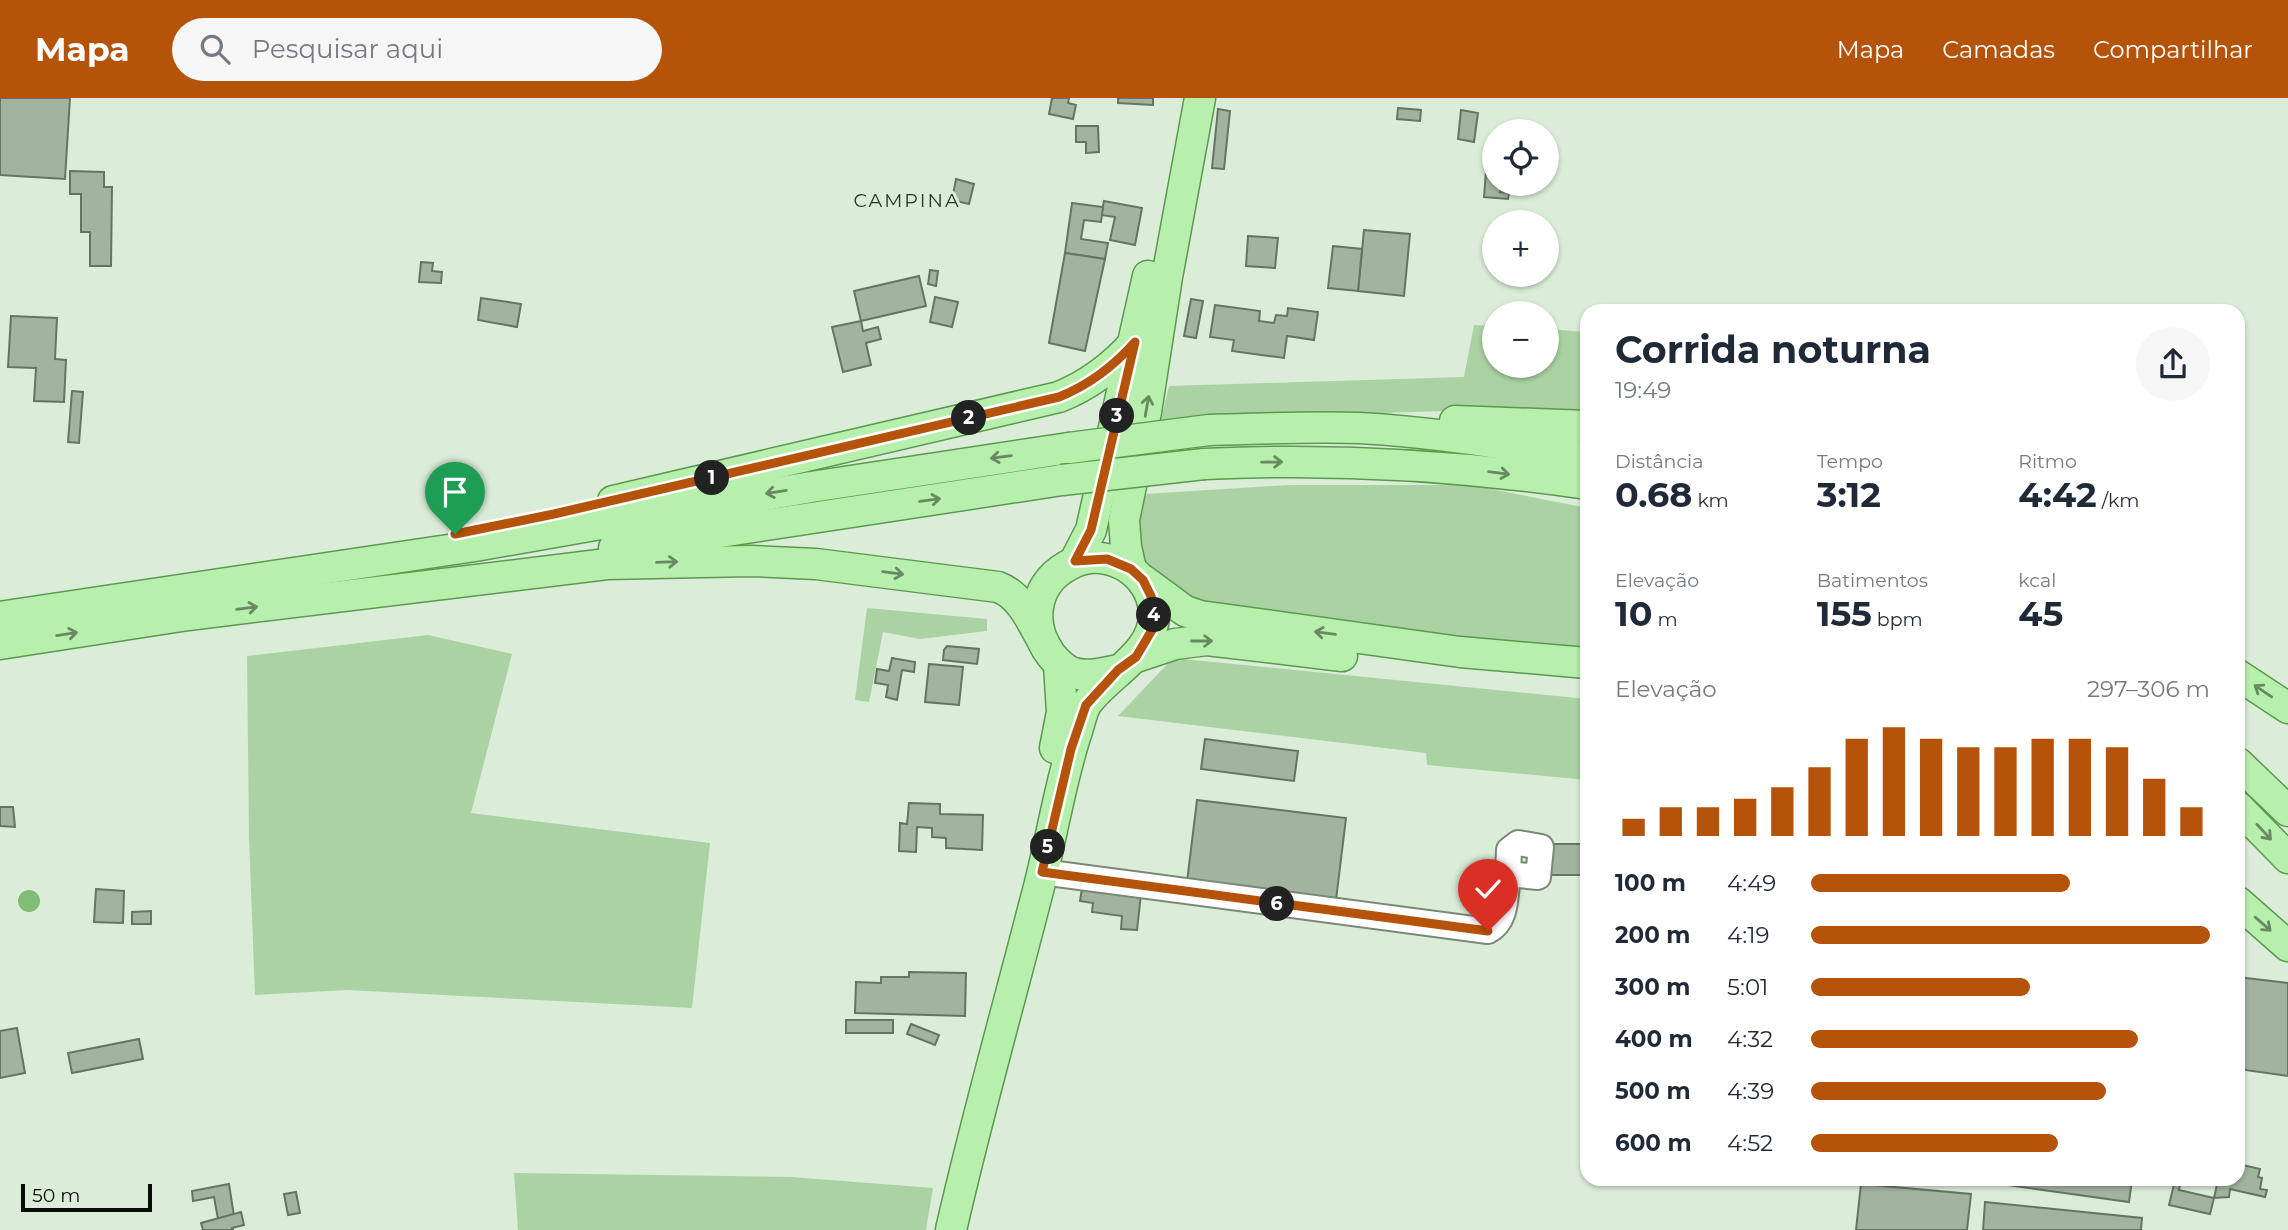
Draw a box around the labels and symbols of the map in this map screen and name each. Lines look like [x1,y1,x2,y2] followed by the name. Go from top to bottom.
[853,189,961,212] district label: CAMPINA
[1141,395,1154,418] one-way arrow
[1100,398,1134,434] pin: 3
[951,400,986,436] pin: 2
[990,451,1013,464] one-way arrow
[1260,455,1283,469] one-way arrow
[694,460,730,496] pin: 1
[425,462,485,534] pin
[1487,466,1510,479] one-way arrow
[765,486,788,499] one-way arrow
[918,493,941,506] one-way arrow
[655,555,678,569] one-way arrow
[882,567,904,580] one-way arrow
[1136,598,1172,632] pin: 4
[235,602,258,615] one-way arrow
[56,627,78,640] one-way arrow
[1314,627,1337,640] one-way arrow
[1190,634,1213,648] one-way arrow
[2254,684,2273,699] one-way arrow
[2255,823,2272,840] one-way arrow
[1030,830,1066,864] pin: 5
[1458,859,1518,931] pin
[1260,886,1294,922] pin: 6
[2254,916,2272,932] one-way arrow
[21,1181,152,1213] scale bar

